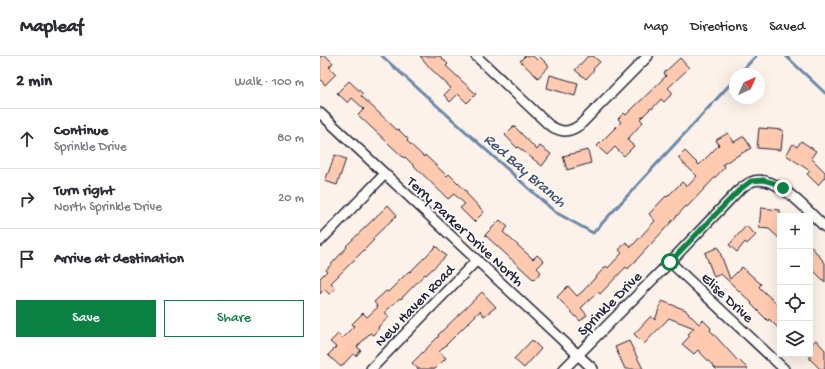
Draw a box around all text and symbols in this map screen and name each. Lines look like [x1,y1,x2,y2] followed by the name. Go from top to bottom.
[20,16,83,39] text: Mapleaf
[644,19,668,36] text: Map
[690,19,747,36] text: Directions
[769,19,805,36] text: Saved
[729,68,765,104] north arrow
[16,72,52,92] text: 2 min
[235,75,304,90] text: Walk · 100 m
[54,122,108,140] text: Continue
[16,128,38,150] icon: ahead
[277,131,304,146] text: 80 m
[479,131,569,213] water label: Red Bay Branch
[54,140,127,155] text: Sprinkle Drive
[402,173,527,291] street label: Terry Parker Drive North
[774,179,792,197] route end
[54,182,114,200] text: Turn right
[16,188,38,210] icon: right
[278,191,304,206] text: 20 m
[54,200,162,215] text: North Sprinkle Drive
[777,213,813,357] map controls
[777,213,813,249] button: +
[16,248,38,270] icon: arrive
[777,249,813,285] button: −
[54,250,184,268] text: Arrive at destination
[661,253,679,271] route start
[372,261,460,351] street label: New Haven Road
[574,268,647,340] street label: Sprinkle Drive
[697,270,757,328] street label: Elise Drive
[777,285,813,321] button: locate
[16,300,156,337] button: Save
[164,300,304,337] button: Share
[777,321,813,357] button: layers

